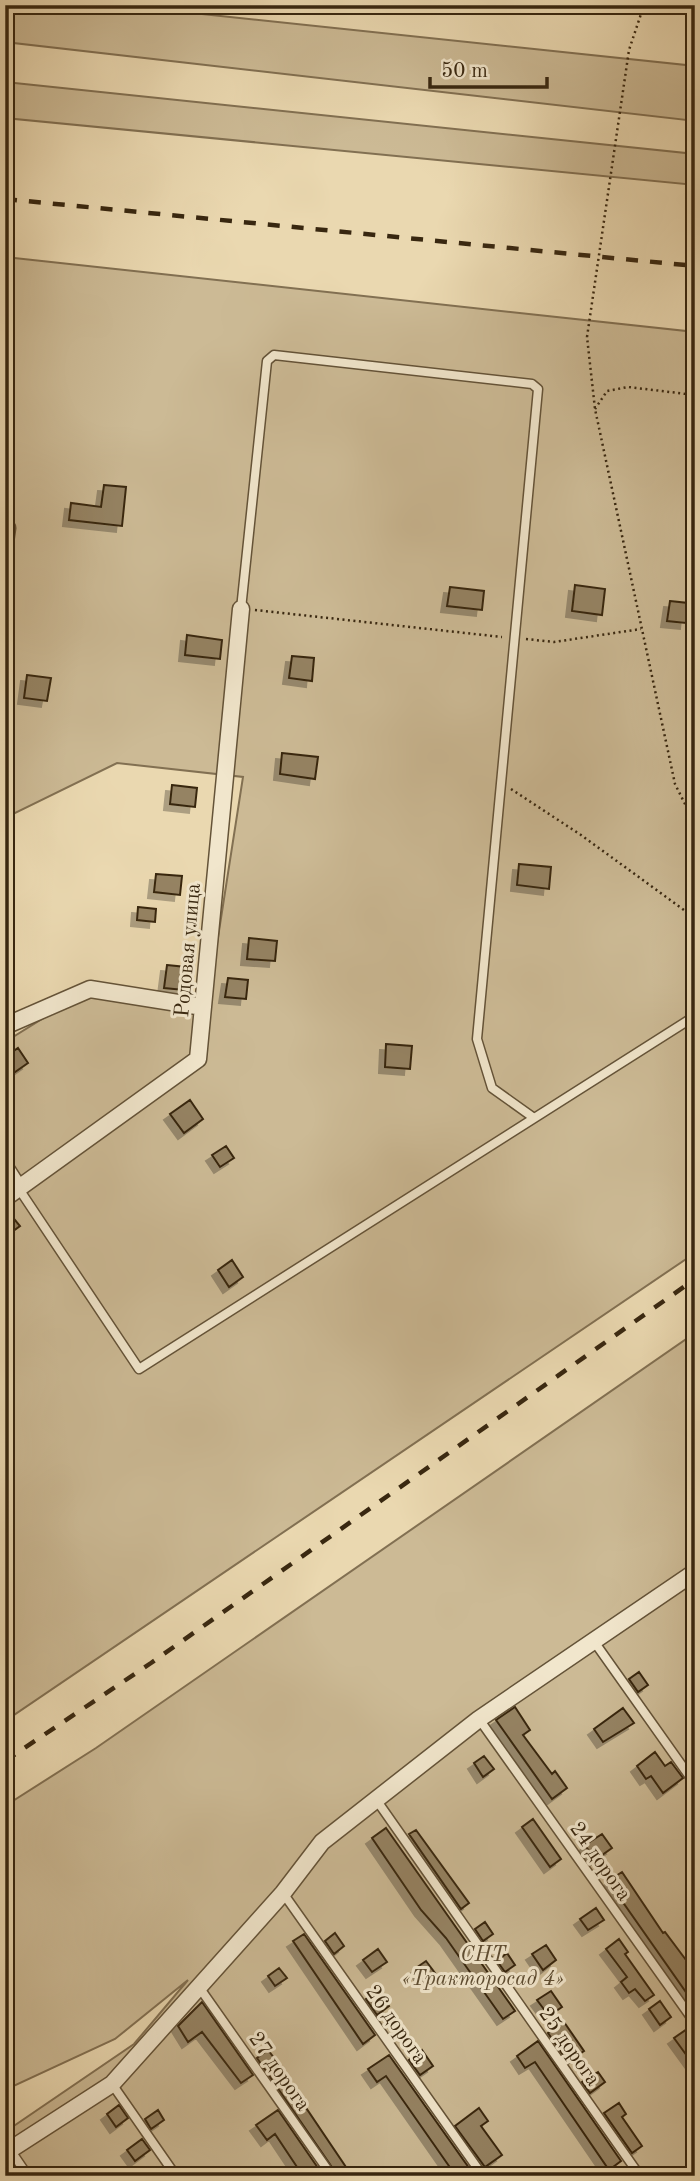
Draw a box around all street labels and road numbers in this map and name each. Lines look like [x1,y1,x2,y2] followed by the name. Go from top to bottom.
[172,882,205,1018] street label: Родовая улица
[565,1819,635,1905] street label: 24 дорога
[361,1982,431,2068] street label: 26 дорога
[534,2004,604,2090] street label: 25 дорога
[244,2029,314,2115] street label: 27 дорога

